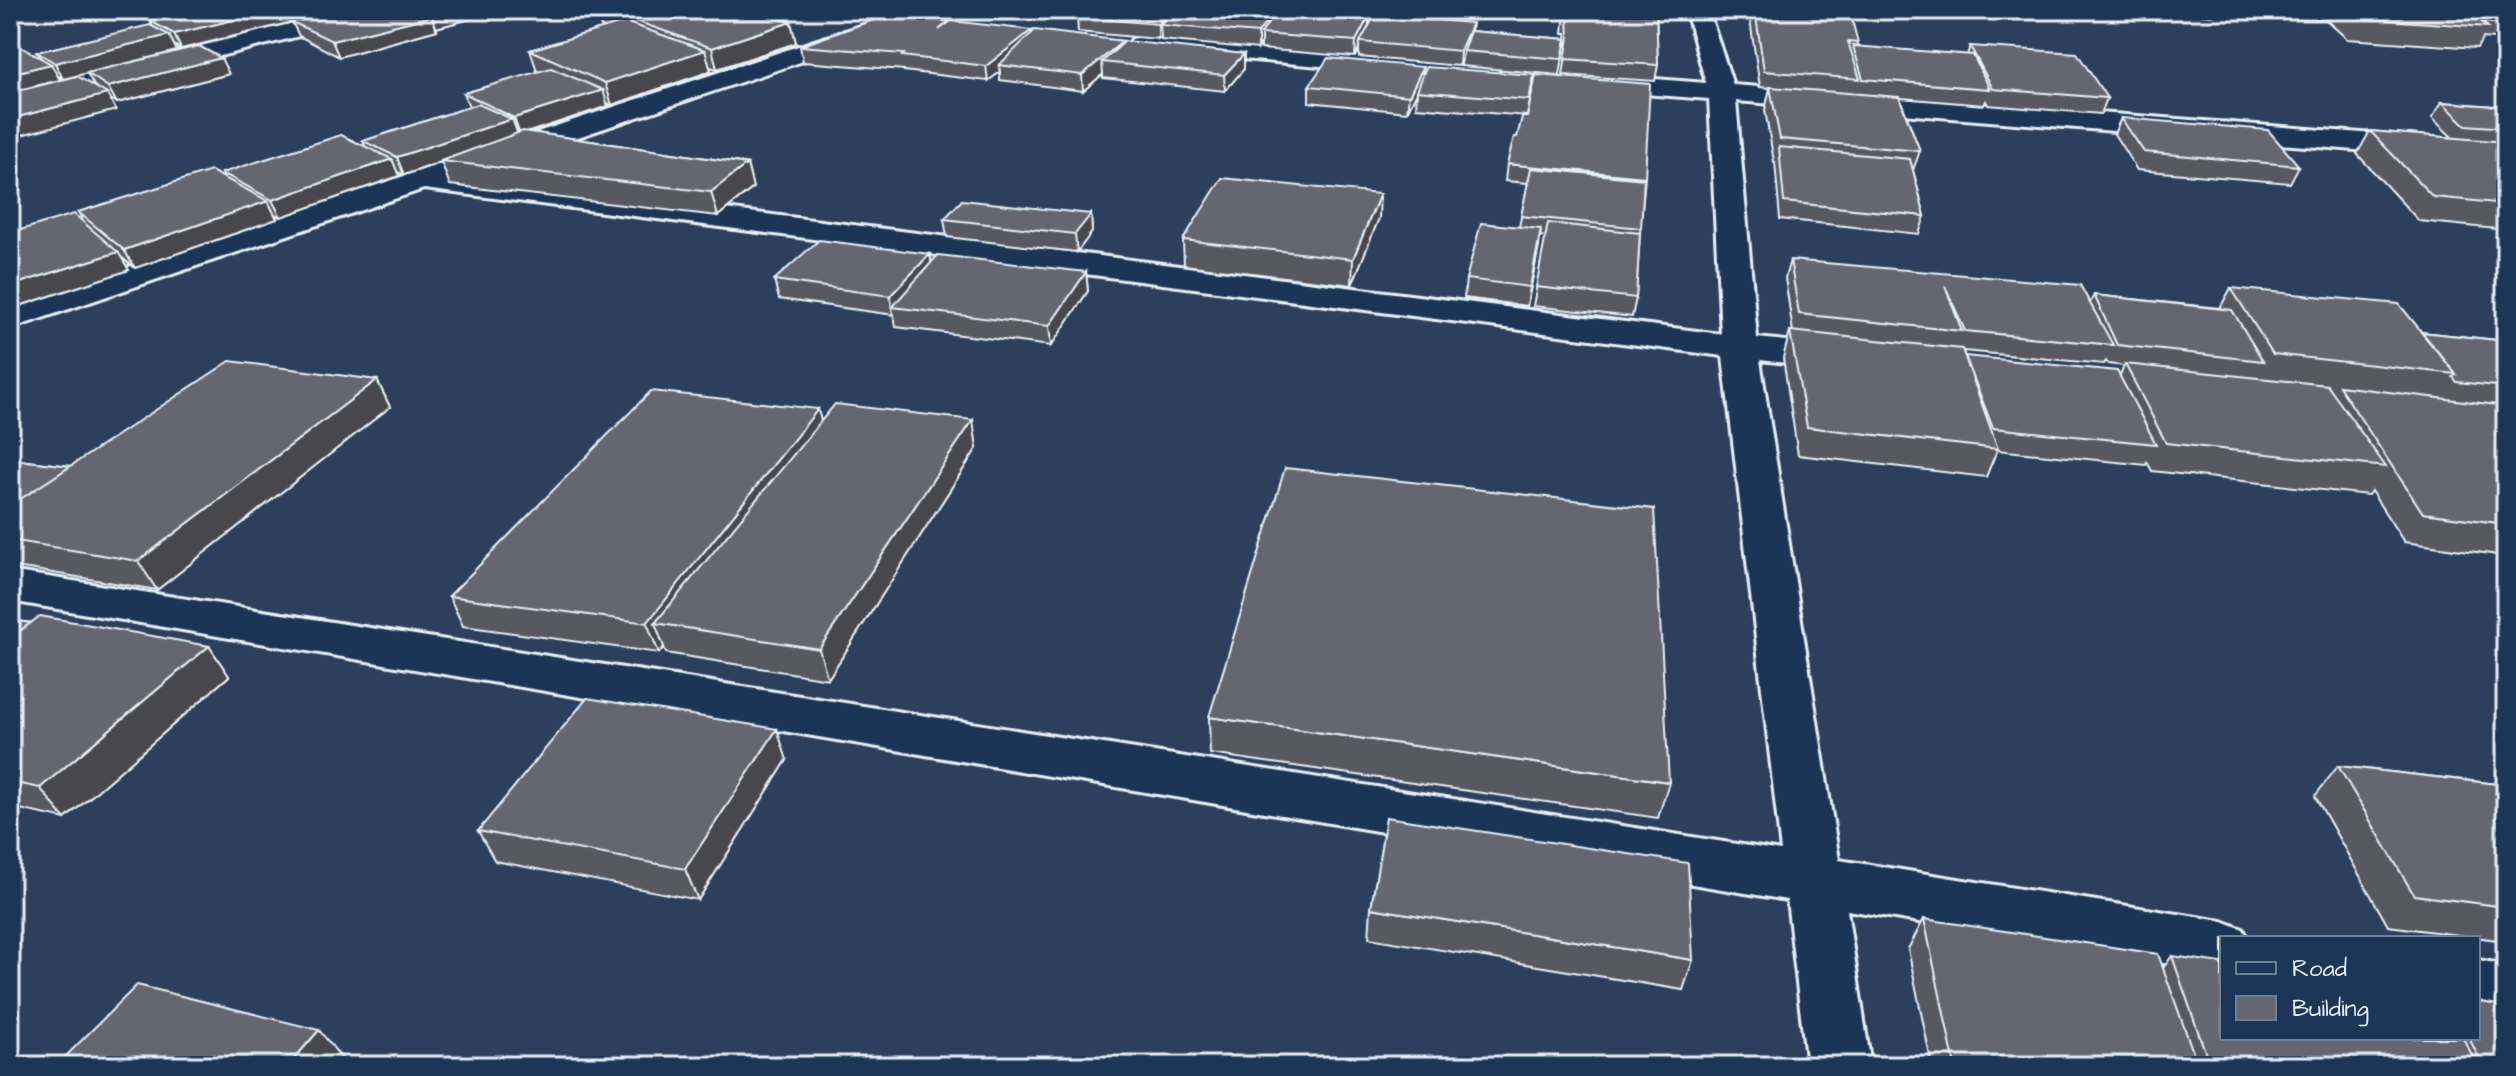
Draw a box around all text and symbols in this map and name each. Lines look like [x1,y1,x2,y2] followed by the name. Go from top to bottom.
[2220,936,2480,1040] legend
[2292,952,2347,986] text: Road
[2292,992,2369,1027] text: Building

